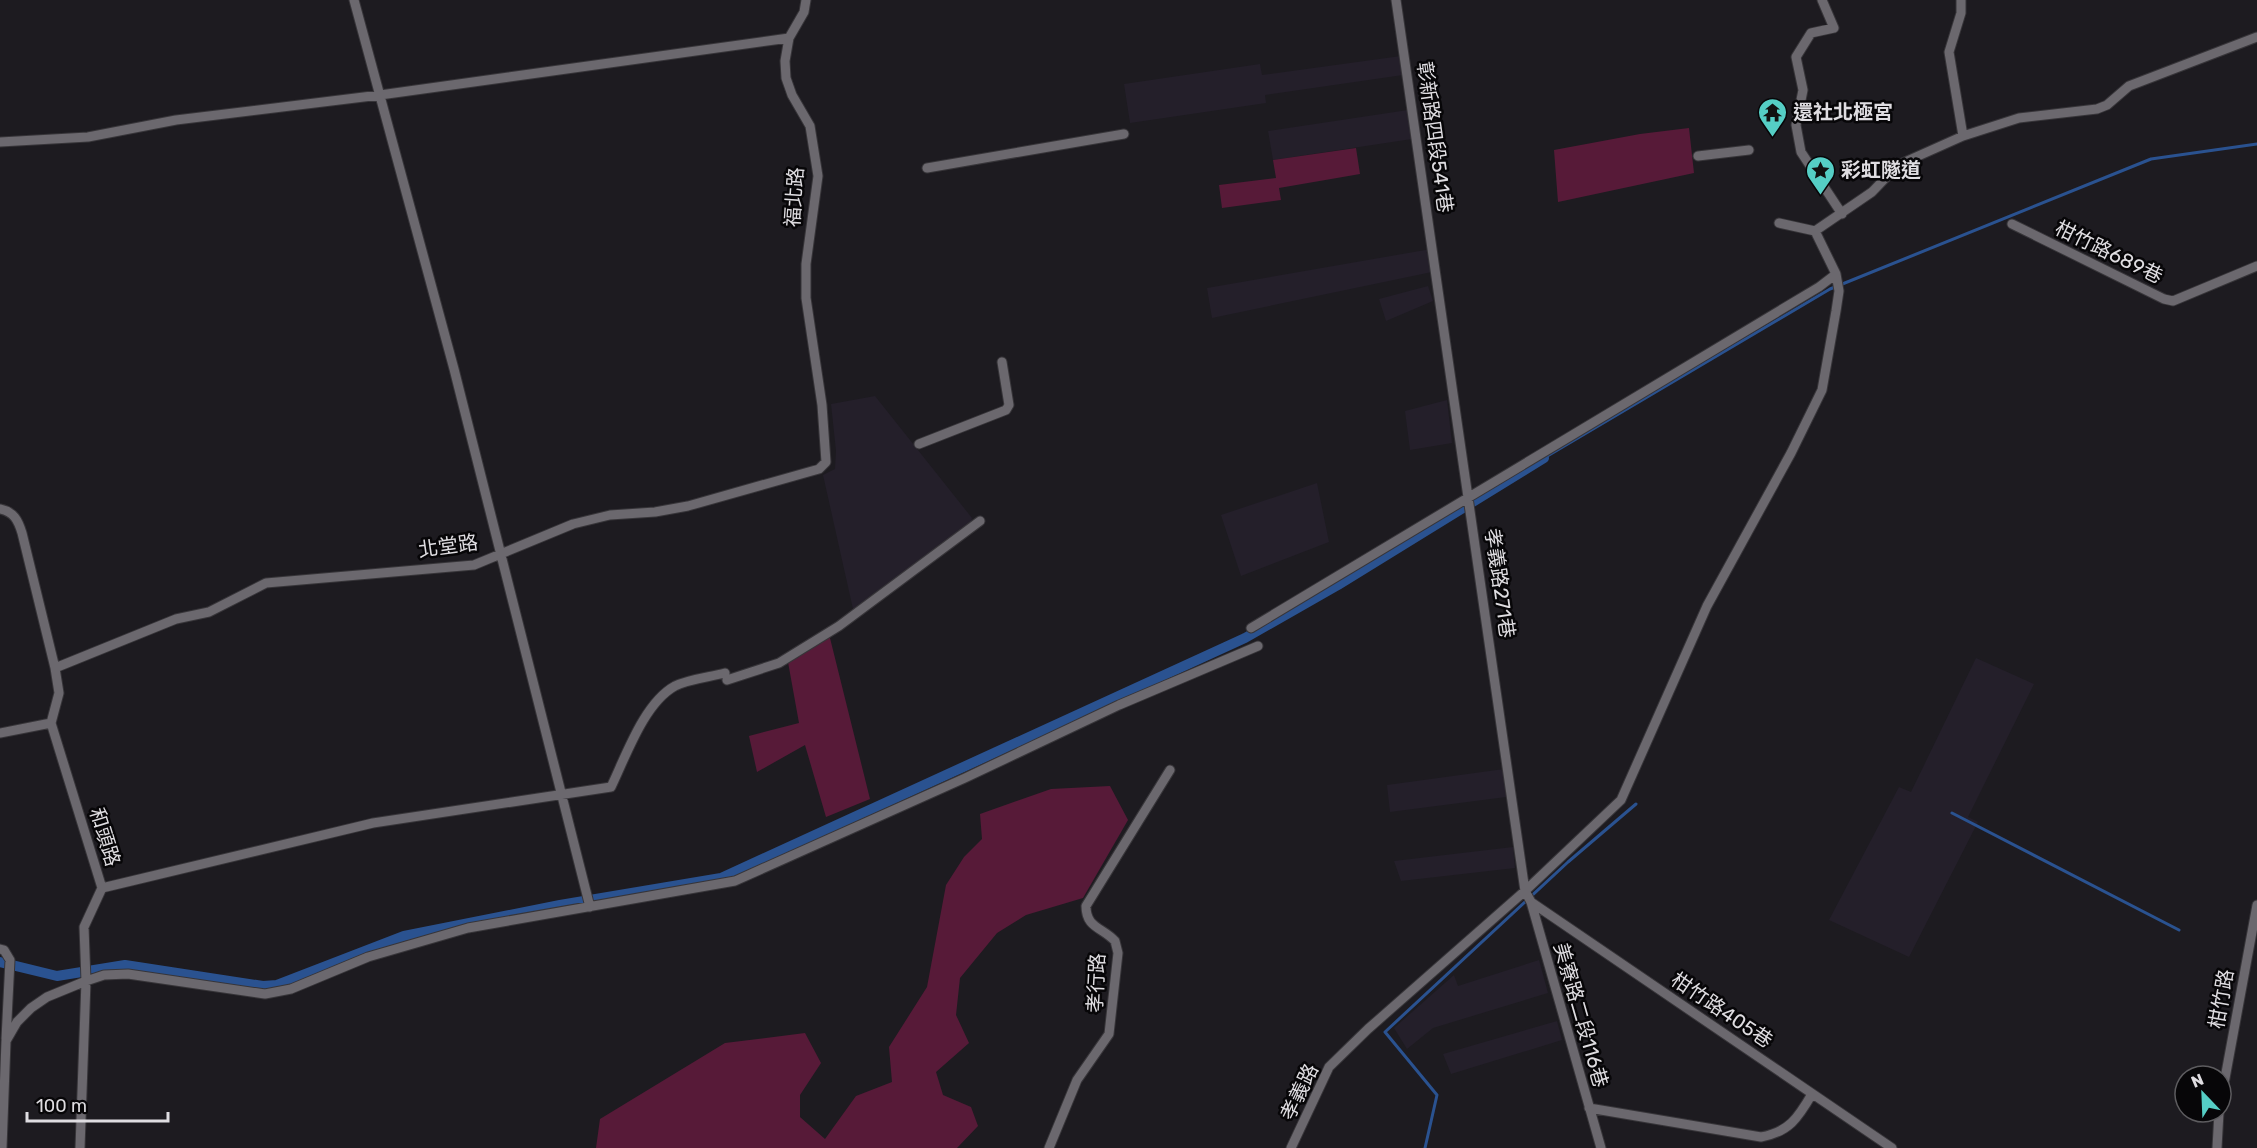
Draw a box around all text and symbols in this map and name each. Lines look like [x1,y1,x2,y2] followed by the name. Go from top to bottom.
[1413,60,1457,214] street label: 彰新路四段541巷
[1756,96,1788,138] temple icon: 還社北極宮
[1793,100,1893,124] place label: 還社北極宮
[1804,154,1836,196] place icon: 彩虹隧道
[1841,158,1921,182] place label: 彩虹隧道
[780,166,808,228] street label: 福北路
[2051,216,2167,288] street label: 柑竹路689巷
[1480,527,1520,639] street label: 孝義路271巷
[417,530,479,562] street label: 北堂路
[85,805,125,869] street label: 和頭路
[1549,940,1613,1090] street label: 美寮路二段116巷
[1082,952,1110,1014] street label: 孝行路
[1667,967,1777,1053] street label: 柑竹路405巷
[2204,967,2238,1031] street label: 柑竹路
[1275,1060,1323,1124] street label: 孝義路
[2173,1064,2233,1124] north arrow
[2188,1070,2206,1092] text: N
[27,1085,168,1123] scale bar
[36,1095,87,1117] text: 100 m

